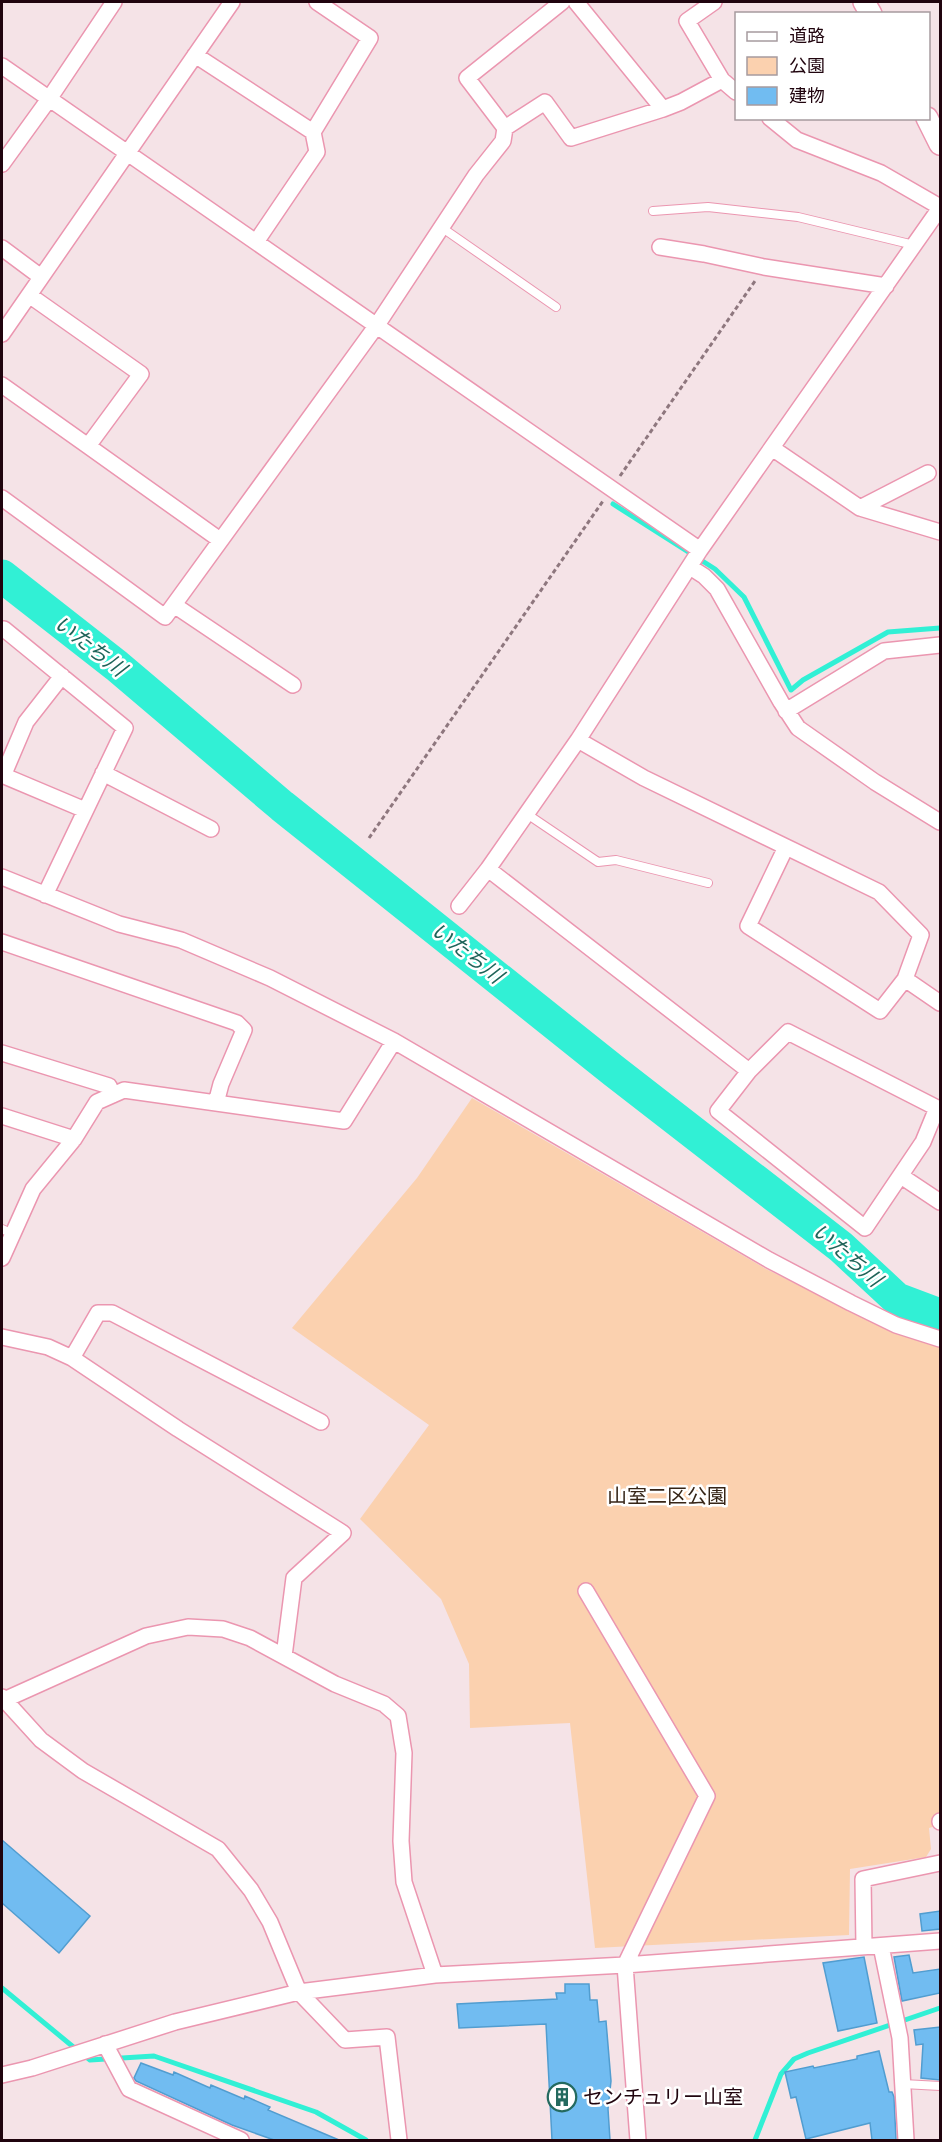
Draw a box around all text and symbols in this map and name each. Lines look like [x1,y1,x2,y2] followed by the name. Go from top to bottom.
[735,12,930,120] legend
[789,23,825,47] text: 道路
[789,53,825,77] text: 公園
[789,83,825,107] text: 建物
[49,608,134,683] water label: いたち川
[426,915,511,990] water label: いたち川
[807,1216,890,1294] water label: いたち川
[607,1482,727,1509] park label: 山室二区公園
[546,2081,578,2113] building icon: センチュリー山室
[583,2083,743,2110] place label: センチュリー山室

